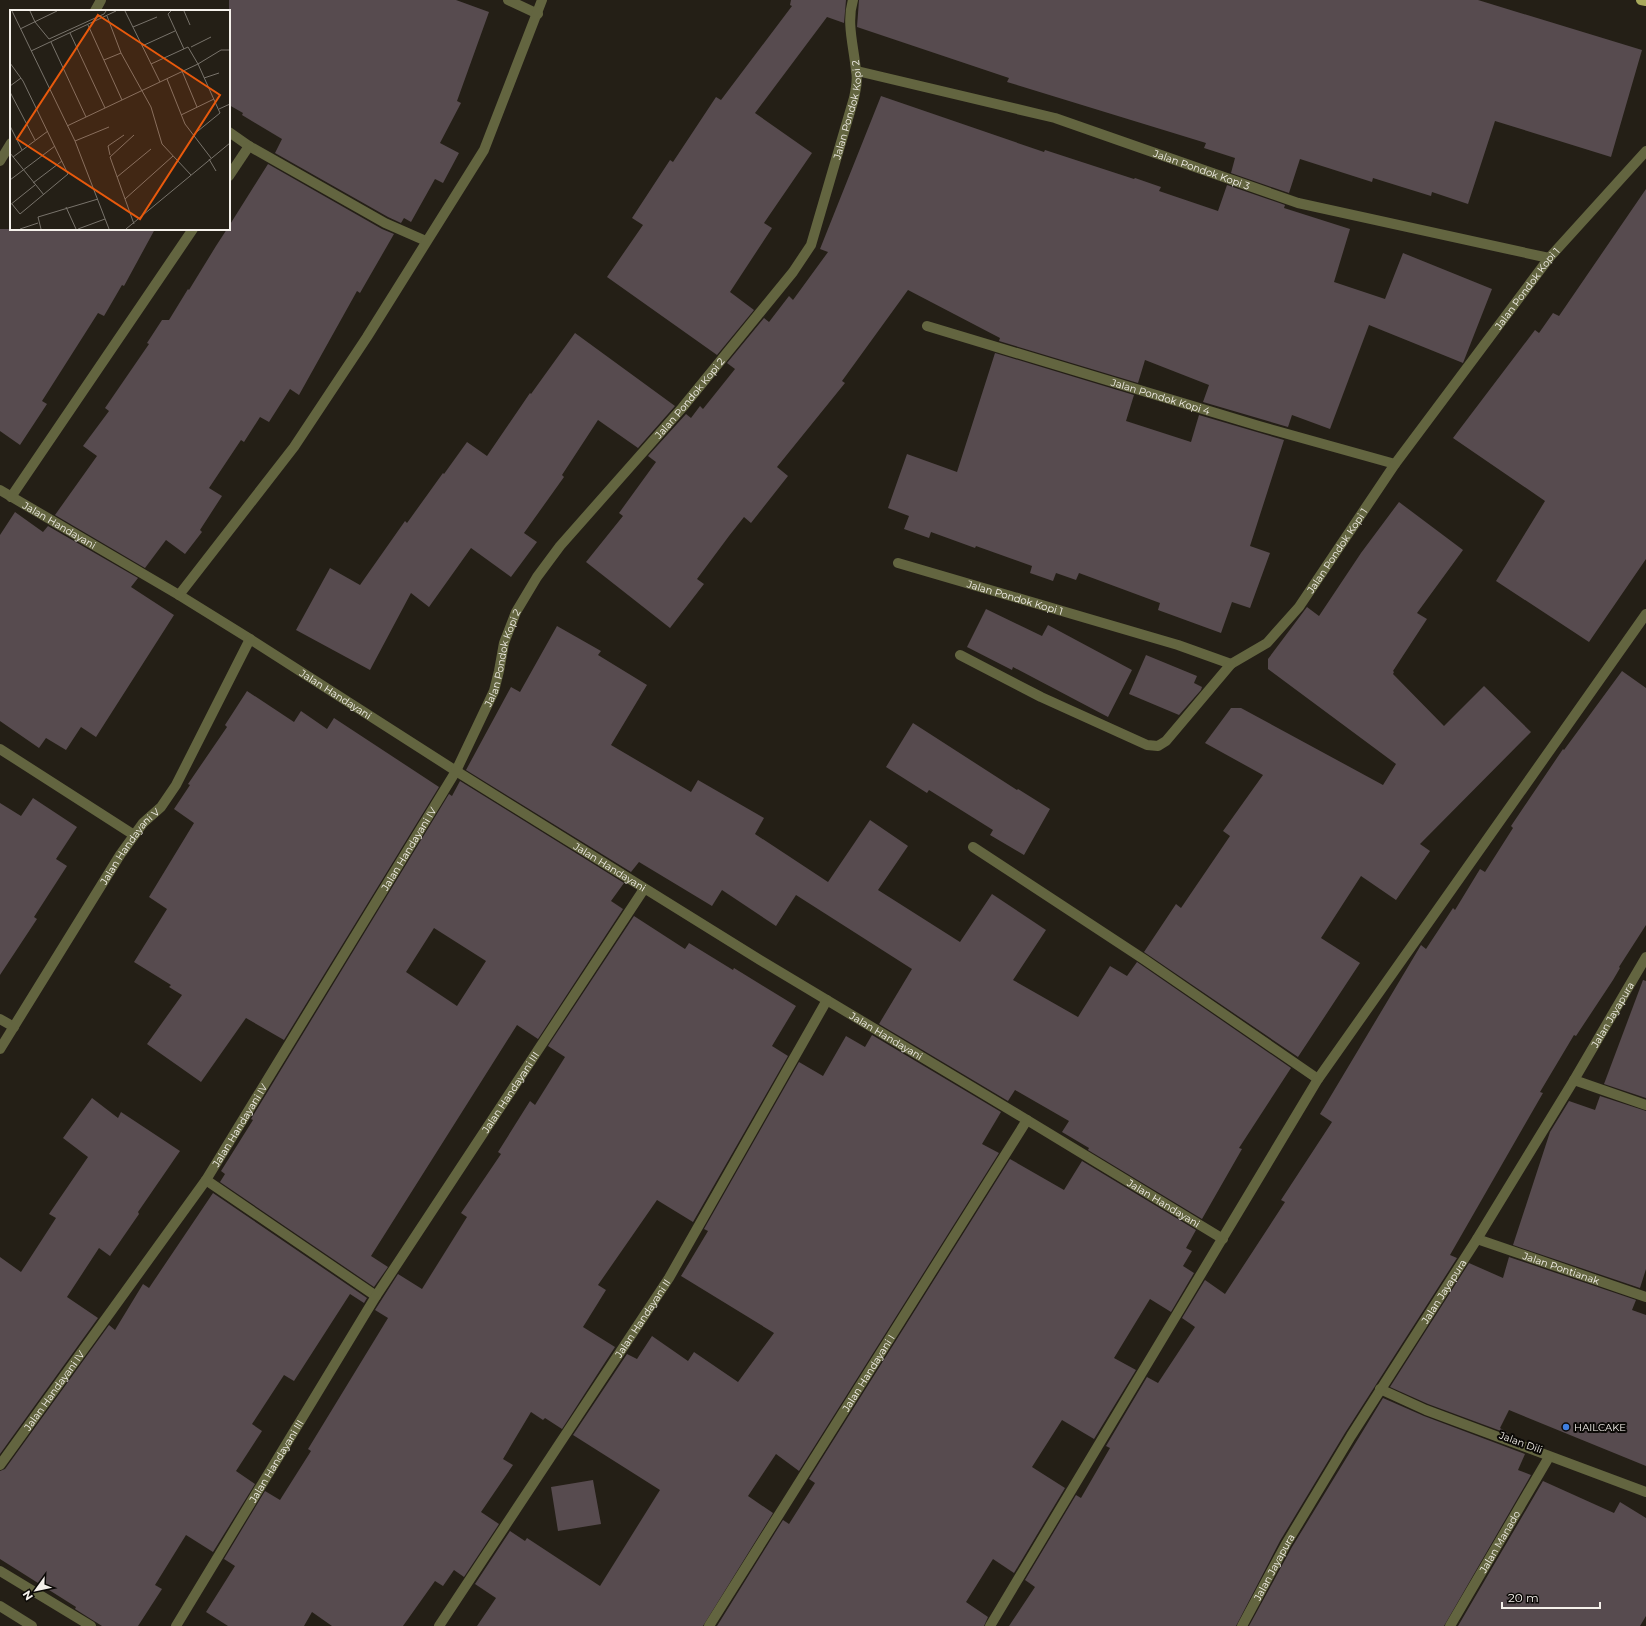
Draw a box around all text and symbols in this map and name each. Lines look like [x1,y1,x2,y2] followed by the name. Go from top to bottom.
[10,10,230,230] inset map
[830,59,864,162] street label: Jalan Pondok Kopi 2
[1151,147,1252,193] street label: Jalan Pondok Kopi 3
[1491,245,1563,333] street label: Jalan Pondok Kopi 1
[651,355,728,442] street label: Jalan Pondok Kopi 2
[1109,376,1212,418] street label: Jalan Pondok Kopi 4
[19,498,98,552] street label: Jalan Handayani
[1304,506,1371,597] street label: Jalan Pondok Kopi 1
[964,577,1065,618] street label: Jalan Pondok Kopi 1
[481,606,524,710] street label: Jalan Pondok Kopi 2
[296,666,374,722] street label: Jalan Handayani
[97,805,162,888] street label: Jalan Handayani V
[378,805,439,894] street label: Jalan Handayani IV
[570,839,648,895] street label: Jalan Handayani
[1588,980,1637,1051] street label: Jalan Jayapura
[846,1009,925,1063] street label: Jalan Handayani
[479,1049,542,1136] street label: Jalan Handayani III
[209,1081,270,1170] street label: Jalan Handayani IV
[1124,1176,1202,1231] street label: Jalan Handayani
[1520,1249,1601,1288] street label: Jalan Pontianak
[1418,1257,1469,1327] street label: Jalan Jayapura
[612,1277,674,1361] street label: Jalan Handayani II
[839,1332,898,1415] street label: Jalan Handayani I
[21,1348,87,1434] street label: Jalan Handayani IV
[246,1417,307,1506] street label: Jalan Handayani III
[1574,1421,1626,1434] place label: HAILCAKE
[1561,1422,1571,1432] marker: HAILCAKE
[1496,1428,1544,1456] street label: Jalan Dili
[1476,1508,1523,1576] street label: Jalan Manado
[1250,1532,1298,1604] street label: Jalan Jayapura
[16,1570,56,1610] north arrow
[1502,1584,1600,1610] scale bar
[19,1588,36,1603] text: N
[1508,1590,1539,1605] text: 20 m

